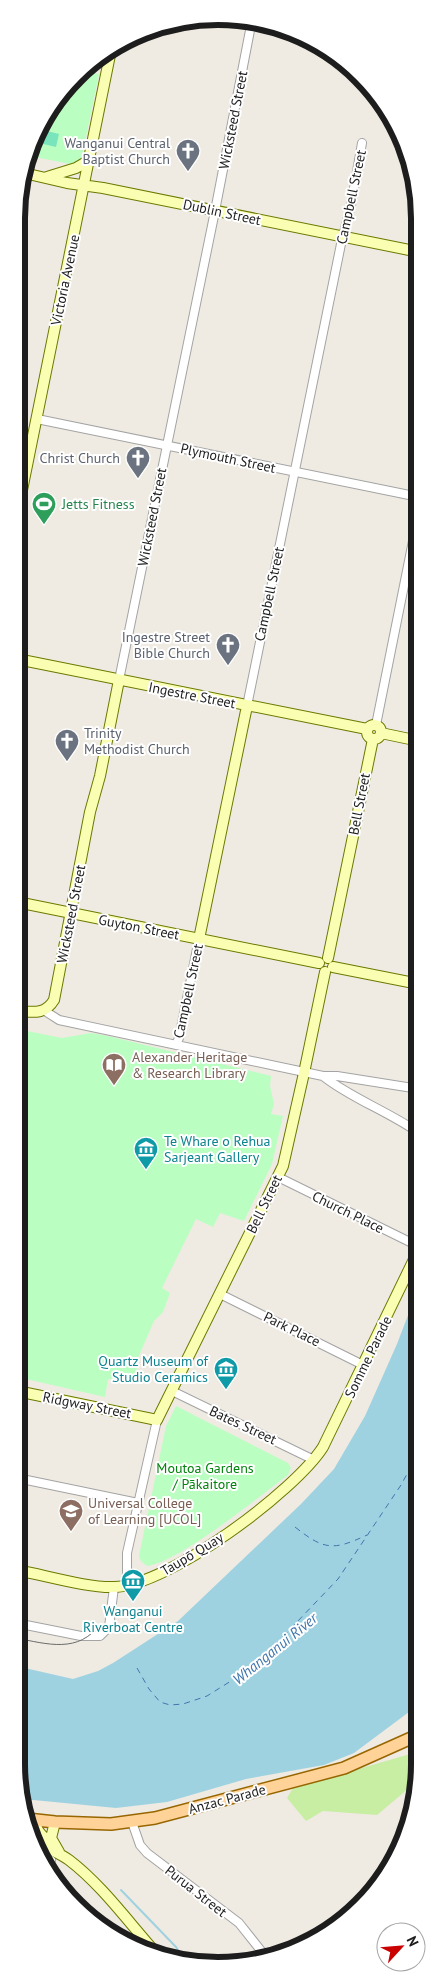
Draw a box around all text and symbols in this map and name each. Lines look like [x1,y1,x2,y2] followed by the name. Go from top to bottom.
[215,69,251,171] street label: Wicksteed Street
[64,134,170,168] place label: Wanganui Central Baptist Church
[175,138,201,172] church icon: Wanganui Central Baptist Church
[332,148,370,246] street label: Campbell Street
[181,195,263,229] street label: Dublin Street
[46,233,83,328] street label: Victoria Avenue
[179,439,277,477] street label: Plymouth Street
[125,445,151,479] church icon: Christ Church
[40,449,120,467] place label: Christ Church
[134,466,170,568] street label: Wicksteed Street
[31,491,57,525] sports icon: Jetts Fitness
[61,495,135,513] place label: Jetts Fitness
[250,545,288,643] street label: Campbell Street
[122,628,210,662] place label: Ingestre Street Bible Church
[215,632,241,666] church icon: Ingestre Street Bible Church
[147,678,237,712] street label: Ingestre Street
[84,724,190,758] place label: Trinity Methodist Church
[54,728,80,762] church icon: Trinity Methodist Church
[344,771,374,837] street label: Bell Street
[53,863,89,965] street label: Wicksteed Street
[97,910,181,944] street label: Guyton Street
[169,942,207,1040] street label: Campbell Street
[132,1048,247,1082] place label: Alexander Heritage & Research Library
[101,1052,127,1086] library icon: Alexander Heritage & Research Library
[164,1132,271,1166] place label: Te Whare o Rehua Sarjeant Gallery
[133,1136,159,1170] museum icon: Te Whare o Rehua Sarjeant Gallery
[242,1172,286,1236] street label: Bell Street
[309,1187,387,1237] street label: Church Place
[261,1308,323,1350] street label: Park Place
[340,1313,396,1401] street label: Somme Parade
[98,1352,209,1386] place label: Quartz Museum of Studio Ceramics
[213,1356,239,1390] museum icon: Quartz Museum of Studio Ceramics
[41,1388,133,1422] street label: Ridgway Street
[206,1402,280,1449] street label: Bates Street
[156,1459,254,1493] park label: Moutoa Gardens / Pākaitore
[88,1494,201,1528] place label: Universal College of Learning [UCOL]
[58,1498,84,1532] school or university icon: Universal College of Learning [UCOL]
[157,1528,227,1580] street label: Taupō Quay
[120,1568,146,1602] museum icon: Wanganui Riverboat Centre
[83,1602,183,1636] place label: Wanganui Riverboat Centre
[228,1608,322,1689] water label: Whanganui River
[186,1780,268,1818] street label: Anzac Parade
[161,1861,231,1921] street label: Purua Street
[376,1922,426,1972] north arrow
[403,1933,423,1949] text: N

